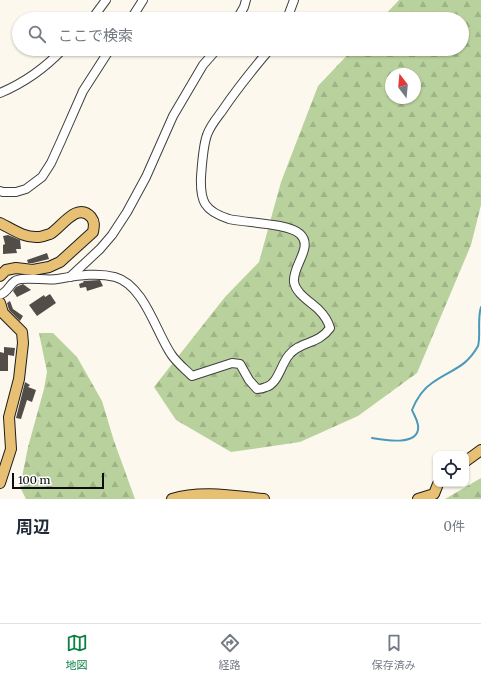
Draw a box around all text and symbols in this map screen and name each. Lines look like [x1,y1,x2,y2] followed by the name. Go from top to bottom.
[12,12,469,56] search box
[26,23,48,45] icon: search
[58,26,133,45] text: ここで検索
[385,68,421,104] north arrow
[433,451,469,487] map controls
[433,451,469,487] button: locate
[12,471,104,490] scale bar
[18,473,50,487] text: 100 m
[16,516,50,538] text: 周辺
[444,518,465,535] text: 0件
[66,632,88,672] tab: 地図
[219,632,241,672] tab: 経路
[372,632,416,672] tab: 保存済み

